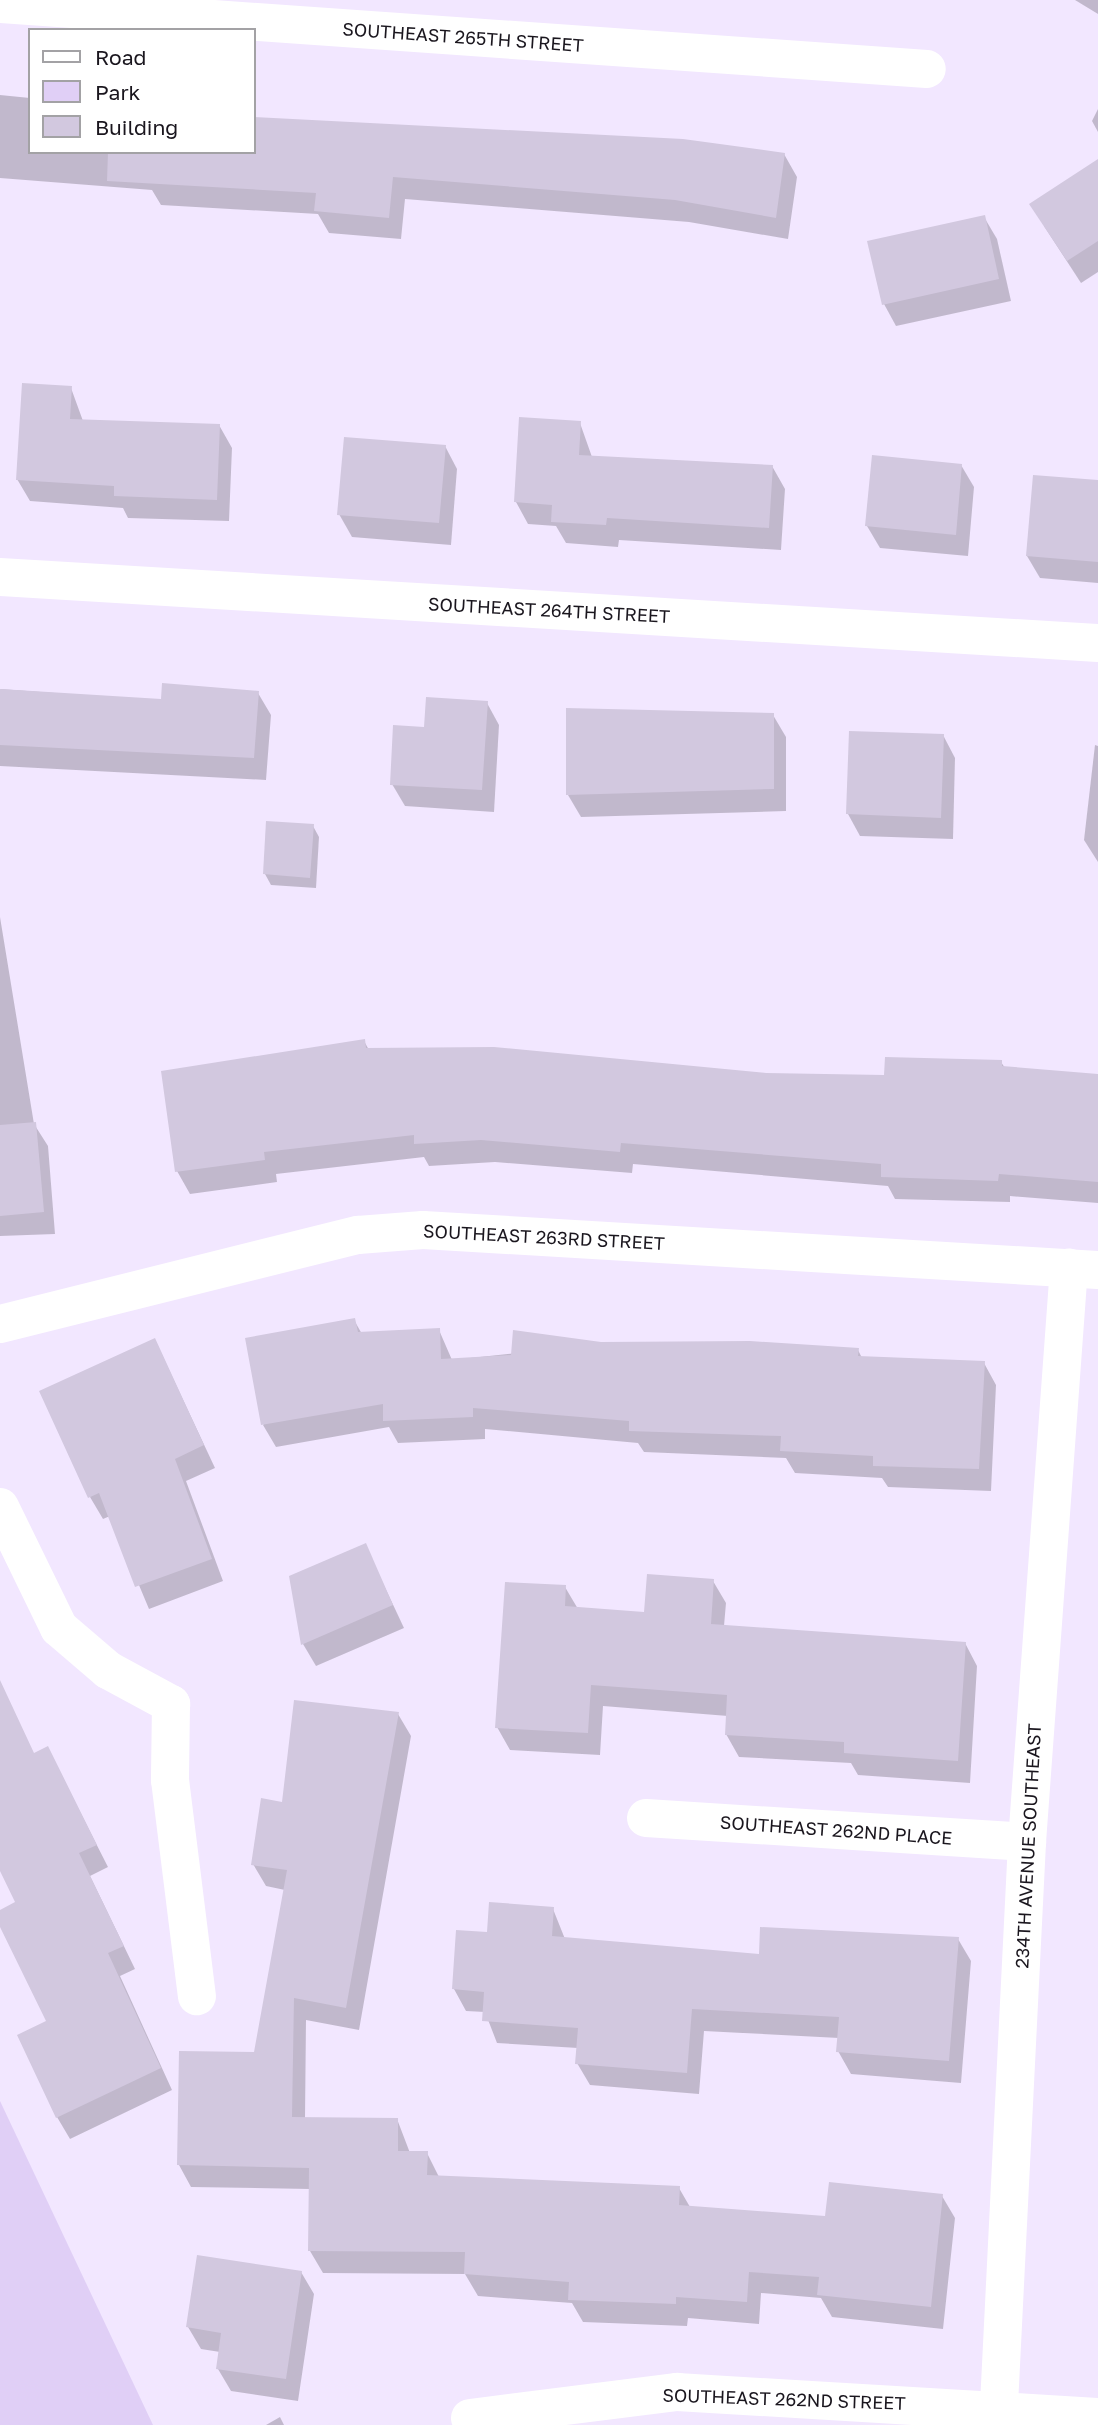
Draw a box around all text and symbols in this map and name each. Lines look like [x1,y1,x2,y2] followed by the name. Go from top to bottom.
[342,18,584,56] street label: SOUTHEAST 265TH STREET
[28,28,256,154] legend
[95,44,146,70] text: Road
[95,79,140,105] text: Park
[95,114,178,140] text: Building
[427,593,671,627] street label: SOUTHEAST 264TH STREET
[423,1220,665,1254] street label: SOUTHEAST 263RD STREET
[1011,1723,1045,1969] street label: 234TH AVENUE SOUTHEAST
[719,1811,953,1849] street label: SOUTHEAST 262ND PLACE
[662,2384,906,2414] street label: SOUTHEAST 262ND STREET

